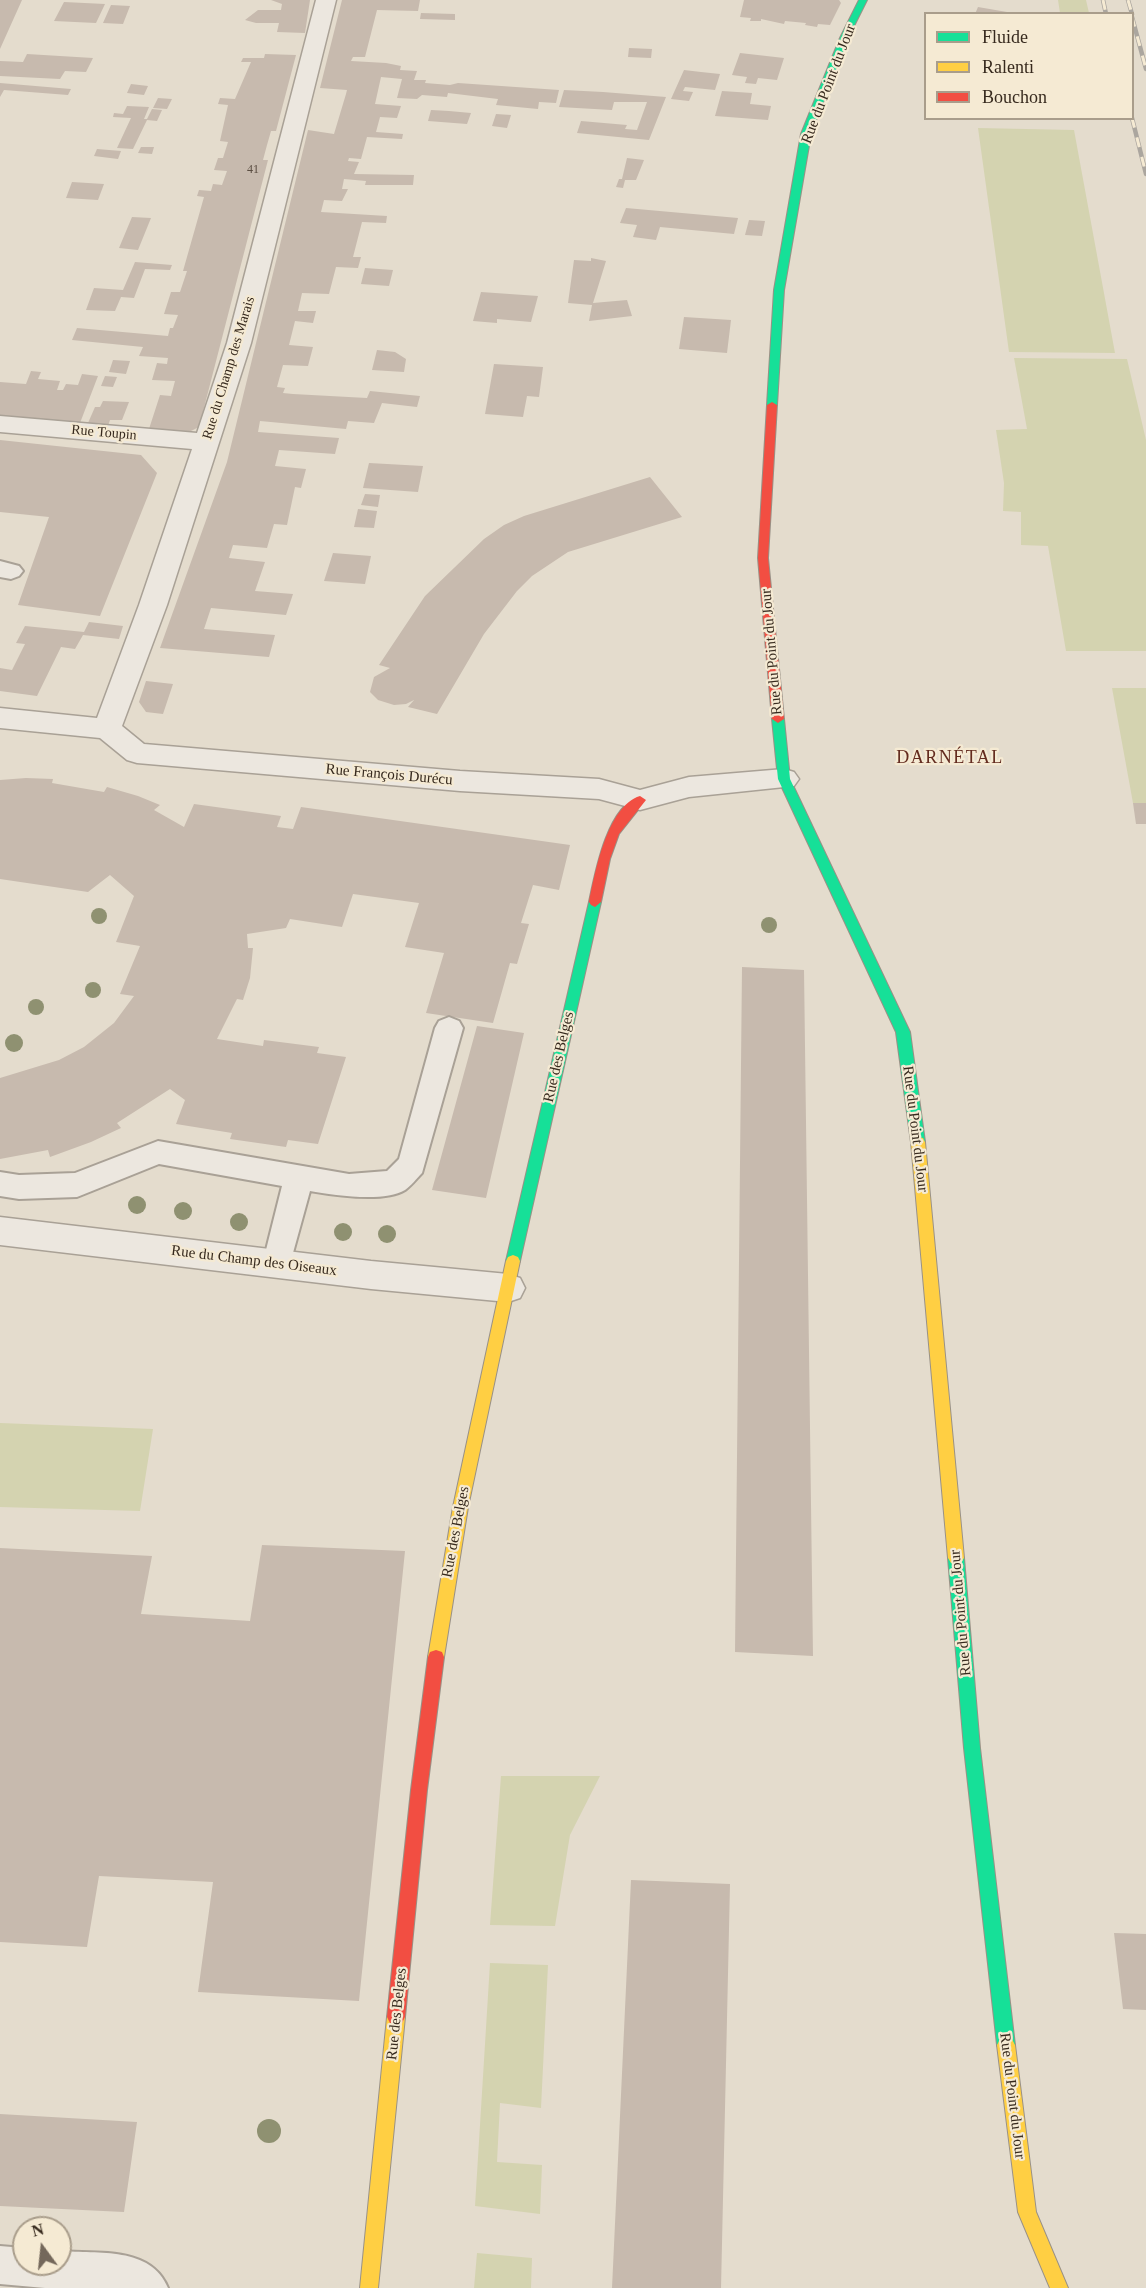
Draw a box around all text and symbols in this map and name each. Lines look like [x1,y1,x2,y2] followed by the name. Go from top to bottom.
[924,12,1134,120] legend
[798,22,860,146] street label: Rue du Point du Jour
[982,27,1028,47] text: Fluide
[982,57,1034,77] text: Ralenti
[982,87,1047,107] text: Bouchon
[247,163,259,177] house number: 41
[199,295,259,441] street label: Rue du Champ des Marais
[71,422,137,444] street label: Rue Toupin
[758,588,786,716] street label: Rue du Point du Jour
[896,747,1004,769] district label: DARNÉTAL
[325,760,453,790] street label: Rue François Durécu
[540,1010,578,1104] street label: Rue des Belges
[898,1065,932,1193] street label: Rue du Point du Jour
[170,1242,338,1280] street label: Rue du Champ des Oiseaux
[438,1485,474,1579] street label: Rue des Belges
[947,1549,975,1677] street label: Rue du Point du Jour
[383,1967,411,2061] street label: Rue des Belges
[995,2032,1029,2160] street label: Rue du Point du Jour
[12,2216,72,2276] north arrow
[30,2220,46,2240] text: N

